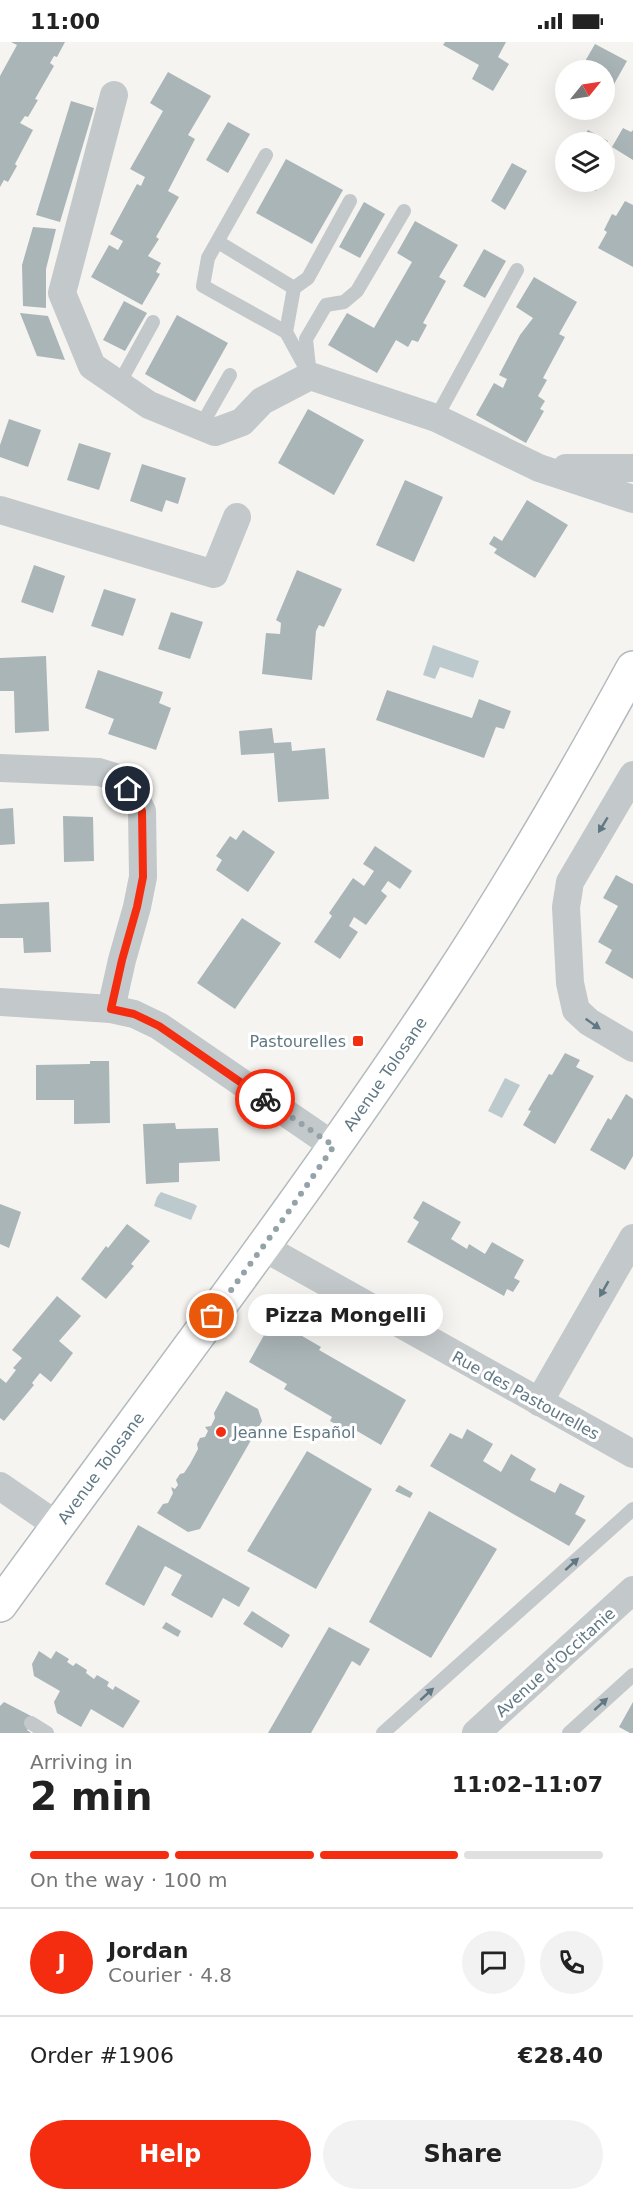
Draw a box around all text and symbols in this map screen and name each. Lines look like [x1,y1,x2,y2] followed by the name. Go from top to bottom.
[30,9,100,34] text: 11:00
[555,60,615,120] north arrow
[555,60,615,192] map controls
[555,132,615,192] button: layers
[102,763,153,814] pin
[111,772,144,805] icon: home
[598,817,609,833] one-way arrow
[340,1014,431,1135] street label: Avenue Tolosane
[584,1018,601,1029] one-way arrow
[250,1032,346,1051] place label: Pastourelles
[351,1034,365,1048] marker: Pastourelles
[235,1069,295,1129] courier
[249,1083,282,1116] icon: bike
[599,1281,609,1298] one-way arrow
[186,1290,237,1341] pin
[248,1295,443,1337] callout: Pizza Mongelli
[195,1299,228,1332] icon: bag
[265,1303,426,1327] text: Pizza Mongelli
[449,1347,603,1444] street label: Rue des Pastourelles
[54,1409,148,1528] street label: Avenue Tolosane
[232,1423,355,1442] place label: Jeanne Español
[214,1425,228,1439] marker: Jeanne Español
[564,1558,579,1571] one-way arrow
[492,1604,619,1721] street label: Avenue d'Occitanie
[419,1688,434,1701] one-way arrow
[593,1698,608,1711] one-way arrow
[30,1750,133,1774] text: Arriving in
[452,1772,603,1797] text: 11:02–11:07
[30,1774,152,1819] text: 2 min
[30,1868,228,1892] text: On the way · 100 m
[462,1931,525,1994] button: chat
[540,1931,603,1994] button: phone
[108,1938,188,1963] text: Jordan
[57,1950,66,1975] text: J
[108,1963,232,1987] text: Courier · 4.8
[30,2043,174,2068] text: Order #1906
[518,2043,603,2068] text: €28.40
[30,2120,311,2189] button: Help
[323,2120,603,2189] button: Share

